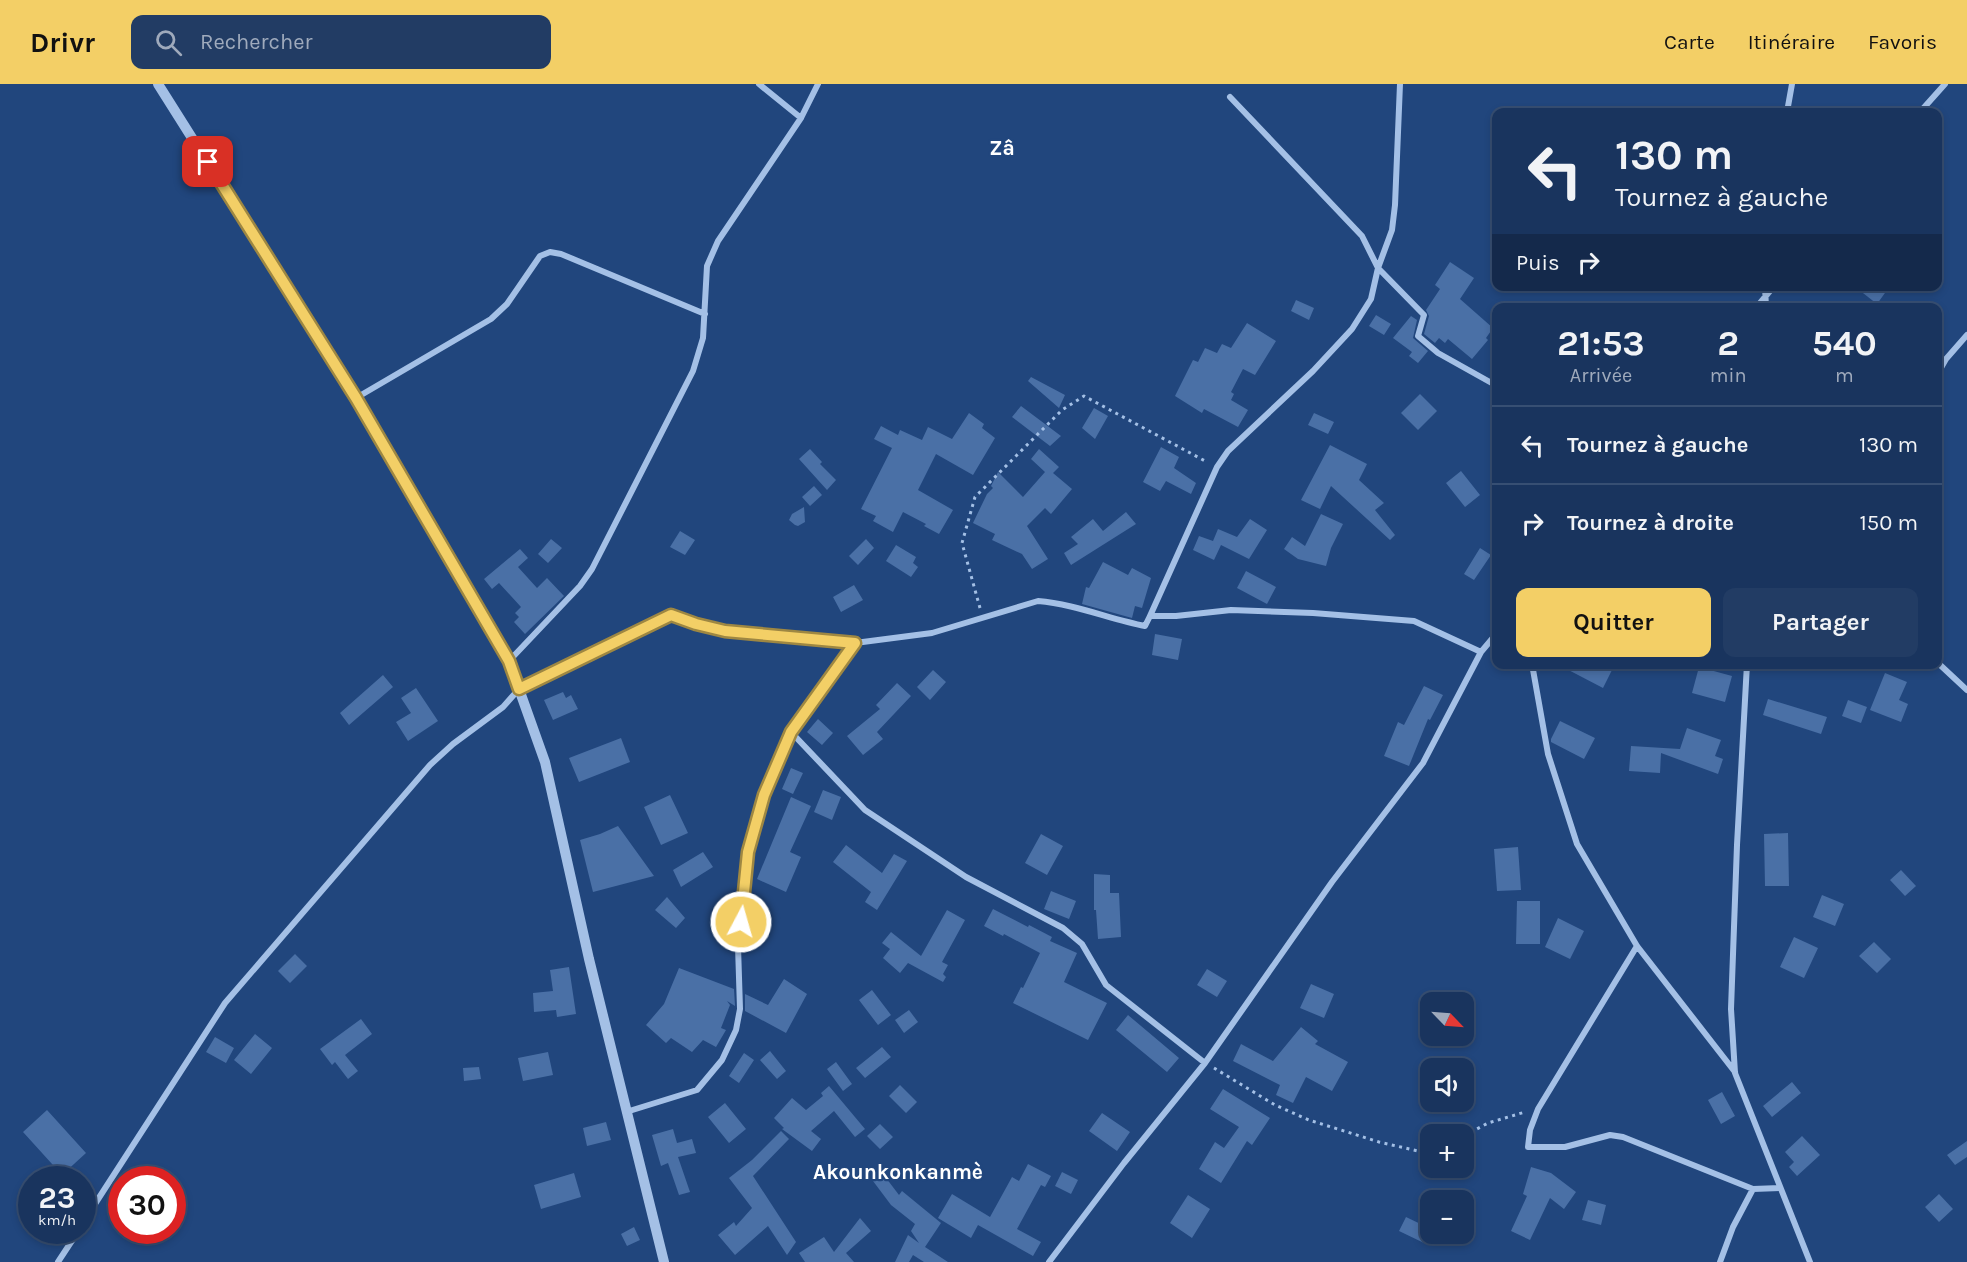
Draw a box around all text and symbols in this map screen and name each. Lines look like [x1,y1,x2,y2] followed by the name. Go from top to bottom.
[131,15,551,69] search box
[30,26,95,59] text: Drivr
[152,26,185,59] icon: search
[200,29,312,55] text: Rechercher
[1664,30,1715,54] text: Carte
[1748,30,1835,54] text: Itinéraire
[1868,30,1937,54] text: Favoris
[1615,130,1733,180] text: 130 m
[1516,132,1594,210] icon: left
[182,136,233,187] pin
[989,136,1015,160] district label: Zâ
[191,145,224,178] icon: arrive
[1615,181,1828,213] text: Tournez à gauche
[1572,246,1605,279] icon: right
[1516,250,1560,276] text: Puis
[1557,322,1645,364] text: 21:53
[1717,322,1739,364] text: 2
[1812,322,1877,364] text: 540
[1570,364,1632,387] text: Arrivée
[1710,364,1747,387] text: min
[1835,364,1854,387] text: m
[1516,429,1549,462] icon: left
[1567,432,1748,458] text: Tournez à gauche
[1859,432,1918,458] text: 130 m
[1516,507,1549,540] icon: right
[1567,510,1734,536] text: Tournez à droite
[1859,510,1918,536] text: 150 m
[1516,588,1711,657] button: Quitter
[1723,588,1918,657] button: Partager
[709,890,773,954] position arrow
[1420,992,1474,1046] north arrow
[1420,992,1474,1244] map controls
[1420,1058,1474,1112] button: sound
[1420,1124,1474,1178] button: +
[813,1160,983,1184] district label: Akounkonkanmè
[108,1166,186,1244] speed limit sign: 30
[39,1180,75,1216] text: 23
[1420,1190,1474,1244] button: −
[38,1211,76,1229] text: km/h

